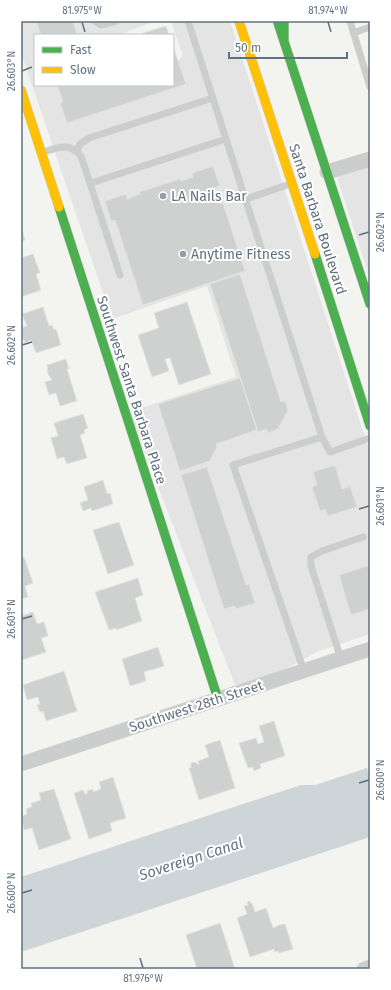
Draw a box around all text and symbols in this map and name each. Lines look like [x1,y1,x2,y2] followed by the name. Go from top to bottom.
[62,5,102,17] text: 81.975°W
[308,5,349,17] text: 81.974°W
[34,34,174,86] legend
[229,34,347,60] scale bar
[235,41,261,55] text: 50 m
[70,43,92,57] text: Fast
[6,51,18,91] text: 26.603°N
[70,63,96,77] text: Slow
[285,142,350,297] street label: Santa Barbara Boulevard
[171,188,247,205] place label: LA Nails Bar
[158,191,168,201] marker: LA Nails Bar
[375,212,387,252] text: 26.602°N
[191,246,291,263] place label: Anytime Fitness
[178,249,188,259] marker: Anytime Fitness
[93,294,170,487] street label: Southwest Santa Barbara Place
[6,325,18,365] text: 26.602°N
[375,486,387,526] text: 26.601°N
[6,599,18,639] text: 26.601°N
[127,677,266,736] street label: Southwest 28th Street
[375,759,387,801] text: 26.600°N
[136,834,245,885] water label: Sovereign Canal
[6,872,18,914] text: 26.600°N
[123,973,164,985] text: 81.976°W

